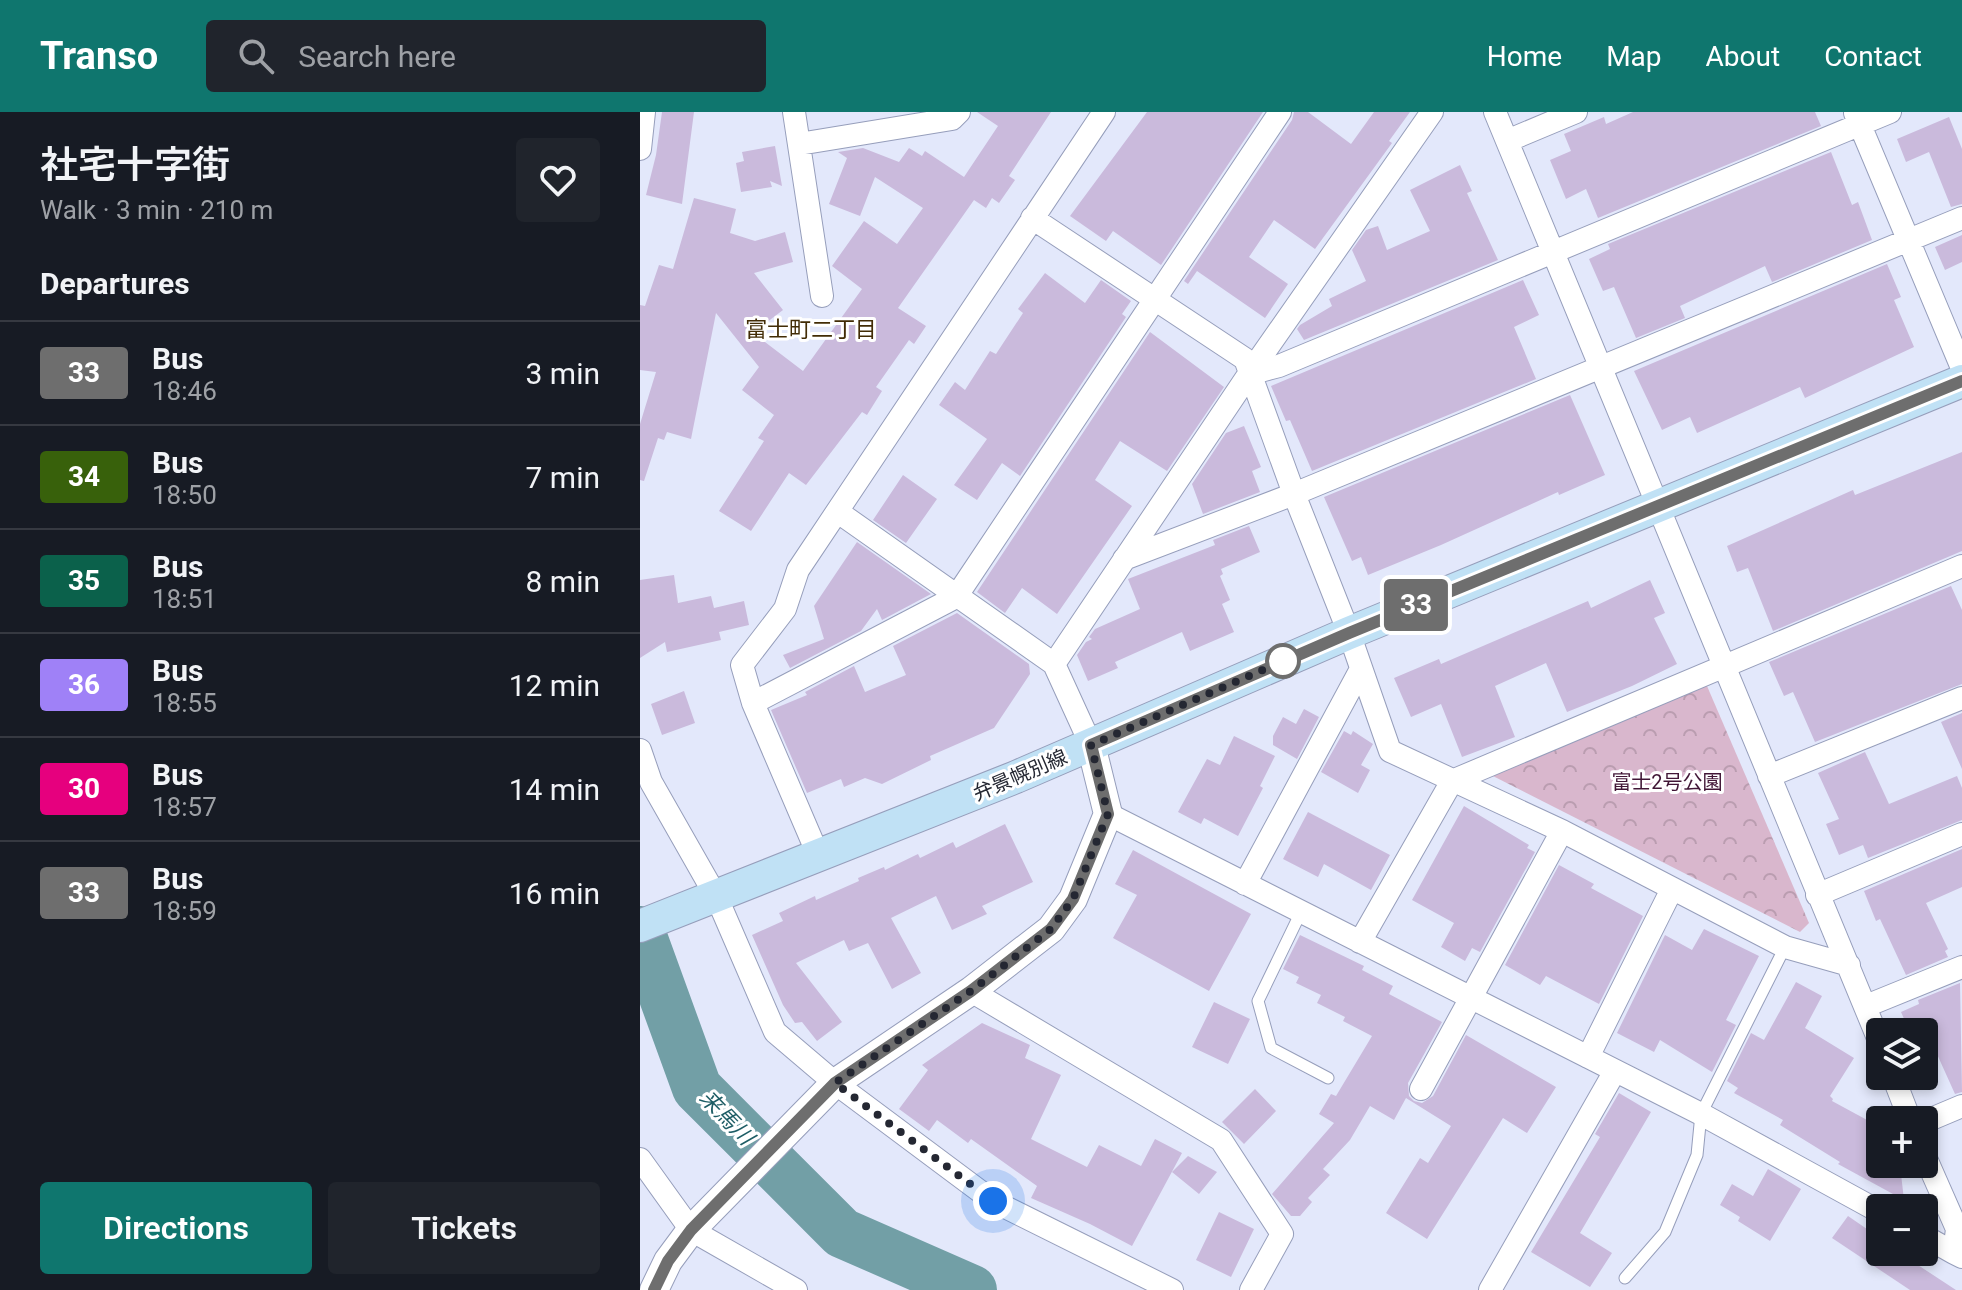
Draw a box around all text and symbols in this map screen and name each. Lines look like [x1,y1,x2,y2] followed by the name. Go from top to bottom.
[206,20,766,92] search box
[40,34,158,78] text: Transo
[234,34,278,78] icon: search
[298,39,456,74] text: Search here
[1487,40,1562,73] text: Home
[1606,40,1662,73] text: Map
[1706,40,1780,73] text: About
[1824,40,1922,73] text: Contact
[516,138,600,222] button: heart
[40,143,230,187] text: 社宅十字街
[40,195,273,225] text: Walk · 3 min · 210 m
[40,266,190,301] text: Departures
[745,317,877,342] district label: 富士町二丁目
[152,341,203,376] text: Bus
[68,356,100,389] text: 33
[526,356,600,391] text: 3 min
[152,376,217,406] text: 18:46
[152,445,203,480] text: Bus
[68,460,100,493] text: 34
[526,460,600,495] text: 7 min
[152,480,217,510] text: 18:50
[152,549,203,584] text: Bus
[68,564,100,597] text: 35
[526,564,600,599] text: 8 min
[1380,579,1452,631] line badge: 33
[152,584,217,614] text: 18:51
[1400,588,1432,621] text: 33
[1266,644,1300,678] unlabelled marker
[152,653,203,688] text: Bus
[68,668,100,701] text: 36
[509,668,600,703] text: 12 min
[152,688,217,718] text: 18:55
[969,744,1071,806] street label: 弁景幌別線
[152,757,203,792] text: Bus
[1611,770,1723,794] park label: 富士2号公園
[68,772,100,805] text: 30
[509,772,600,807] text: 14 min
[152,792,217,822] text: 18:57
[152,861,203,896] text: Bus
[68,876,100,909] text: 33
[509,876,600,911] text: 16 min
[152,896,217,926] text: 18:59
[1866,1018,1938,1266] map controls
[1866,1018,1938,1090] button: layers
[695,1085,760,1151] water label: 来馬川
[1866,1106,1938,1178] button: +
[973,1181,1013,1221] your location
[40,1182,312,1274] button: Directions
[328,1182,600,1274] button: Tickets
[1866,1194,1938,1266] button: −

